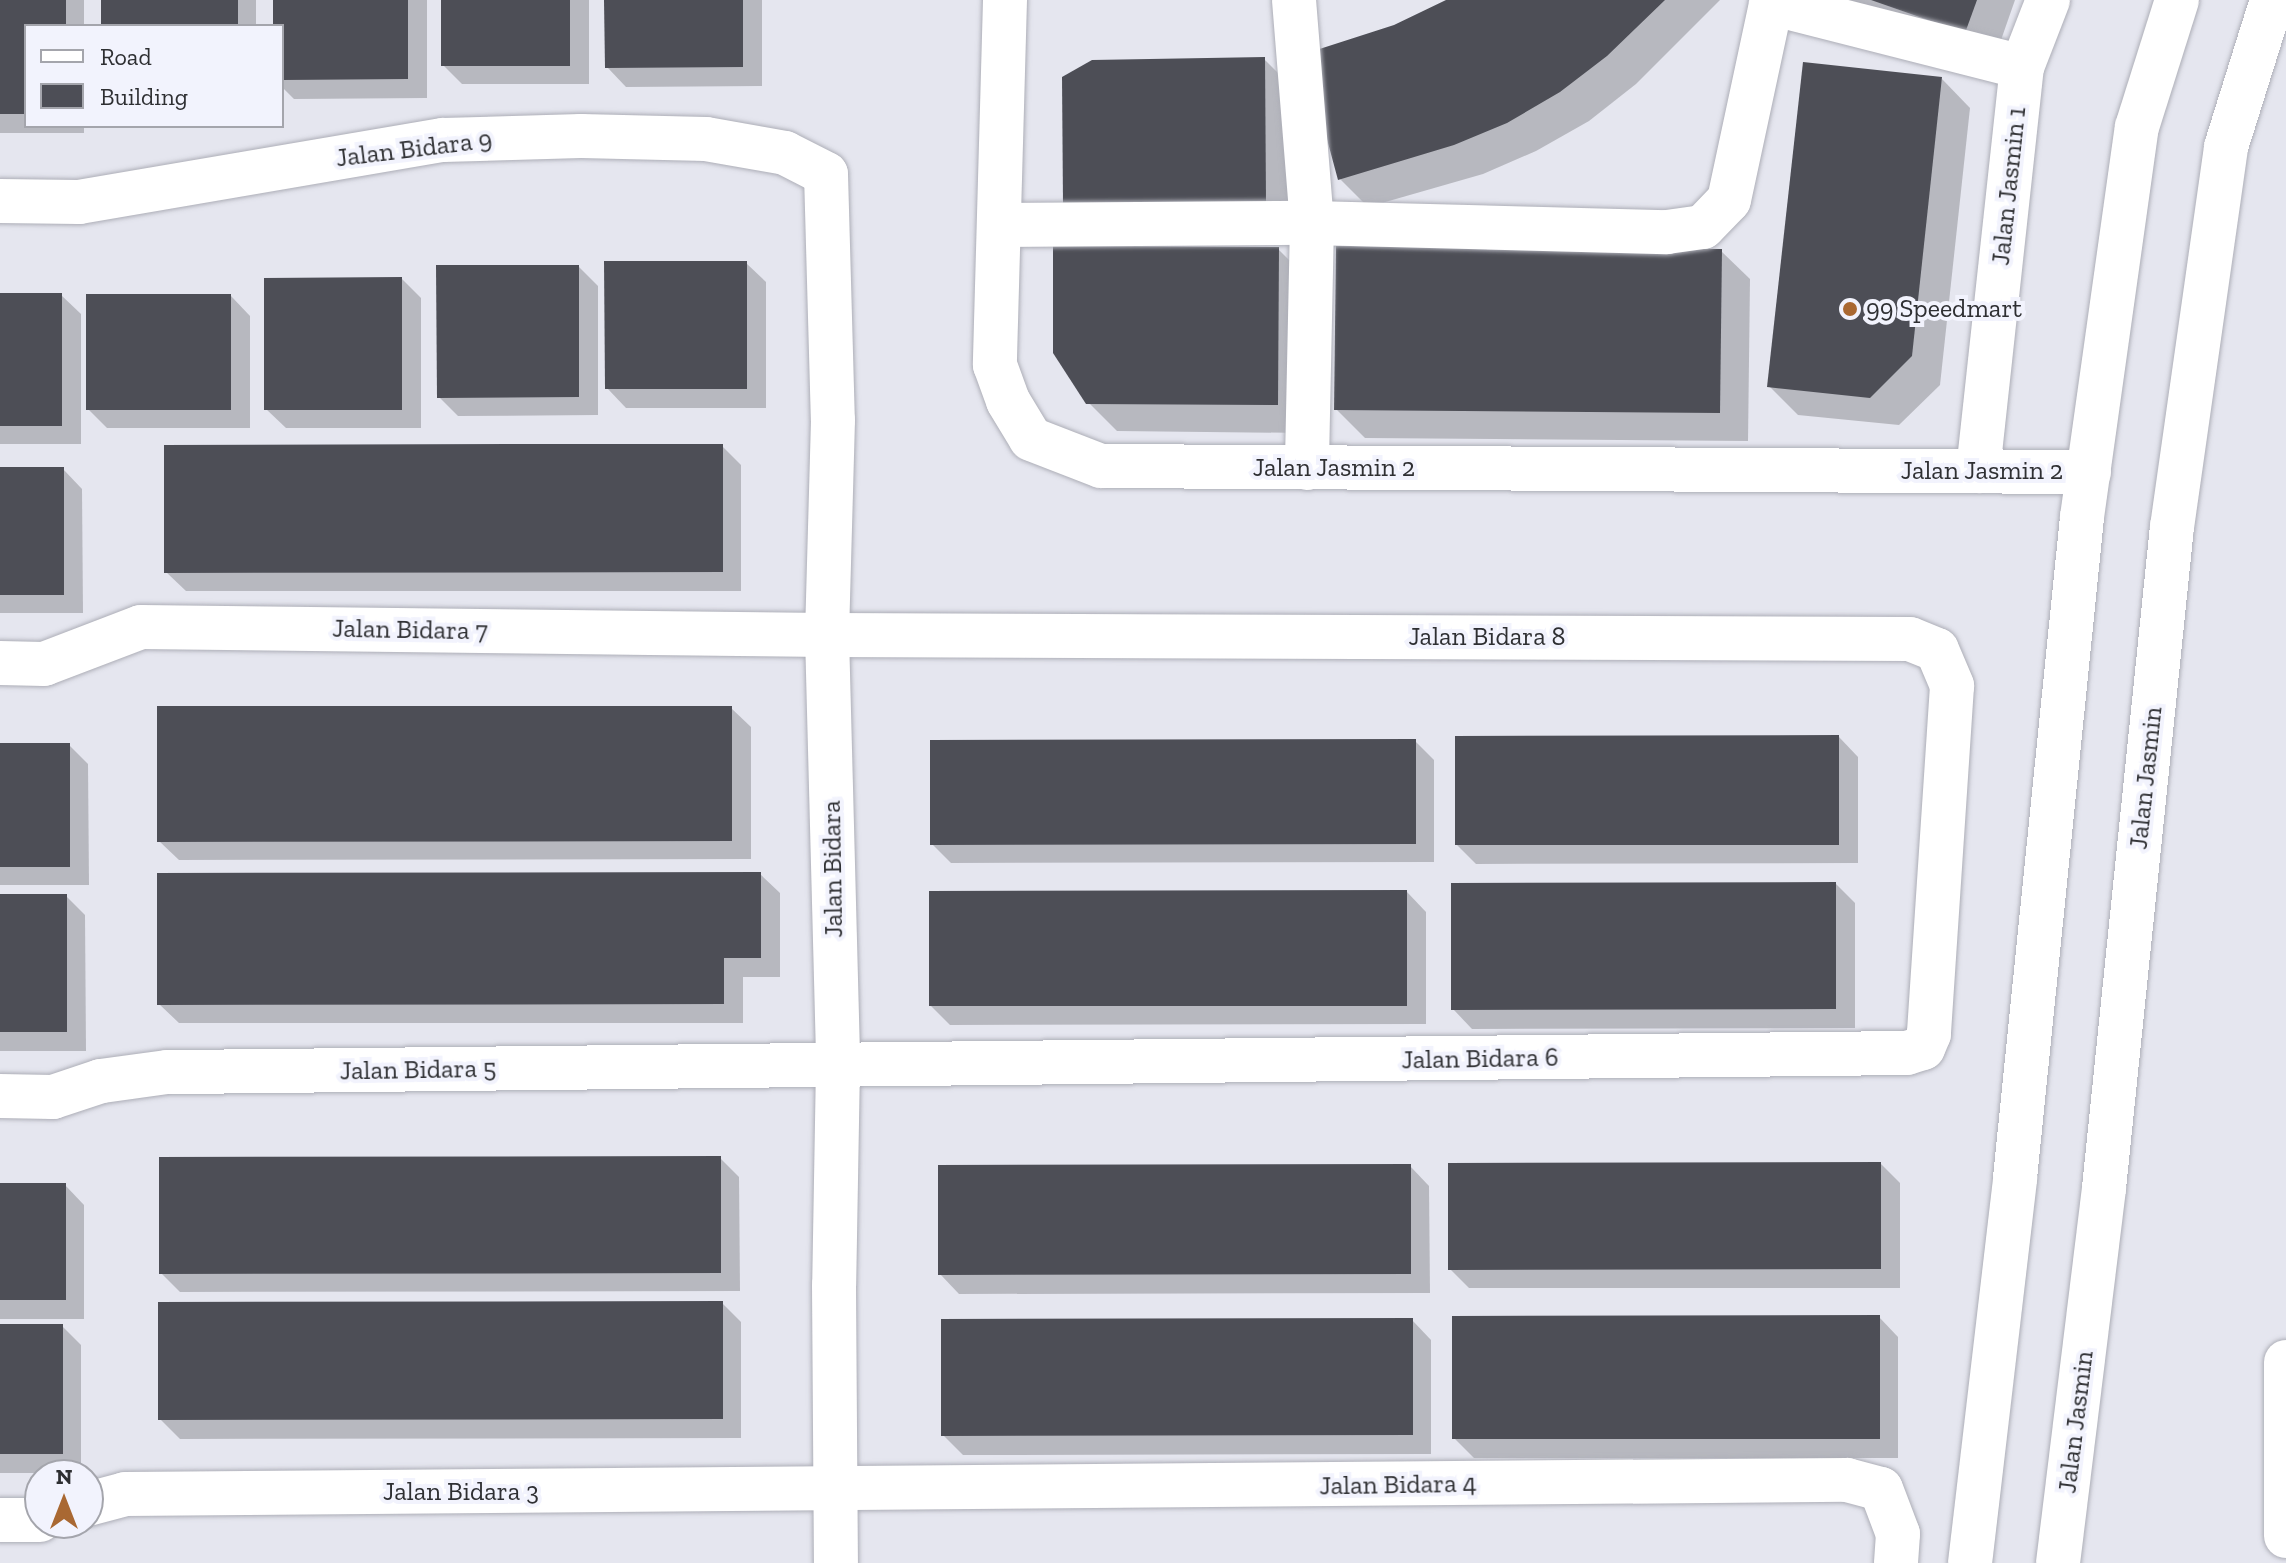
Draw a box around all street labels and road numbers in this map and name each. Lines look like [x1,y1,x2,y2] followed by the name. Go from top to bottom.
[1985,105,2033,267] street label: Jalan Jasmin 1
[334,124,494,174] street label: Jalan Bidara 9
[1253,452,1415,484] street label: Jalan Jasmin 2
[1901,455,2063,487] street label: Jalan Jasmin 2
[332,613,488,647] street label: Jalan Bidara 7
[1408,621,1566,653] street label: Jalan Bidara 8
[2123,705,2169,851] street label: Jalan Jasmin
[816,800,850,938] street label: Jalan Bidara
[1401,1042,1559,1076] street label: Jalan Bidara 6
[339,1053,497,1087] street label: Jalan Bidara 5
[2052,1349,2100,1495] street label: Jalan Jasmin
[1319,1468,1477,1502] street label: Jalan Bidara 4
[383,1476,539,1508] street label: Jalan Bidara 3

